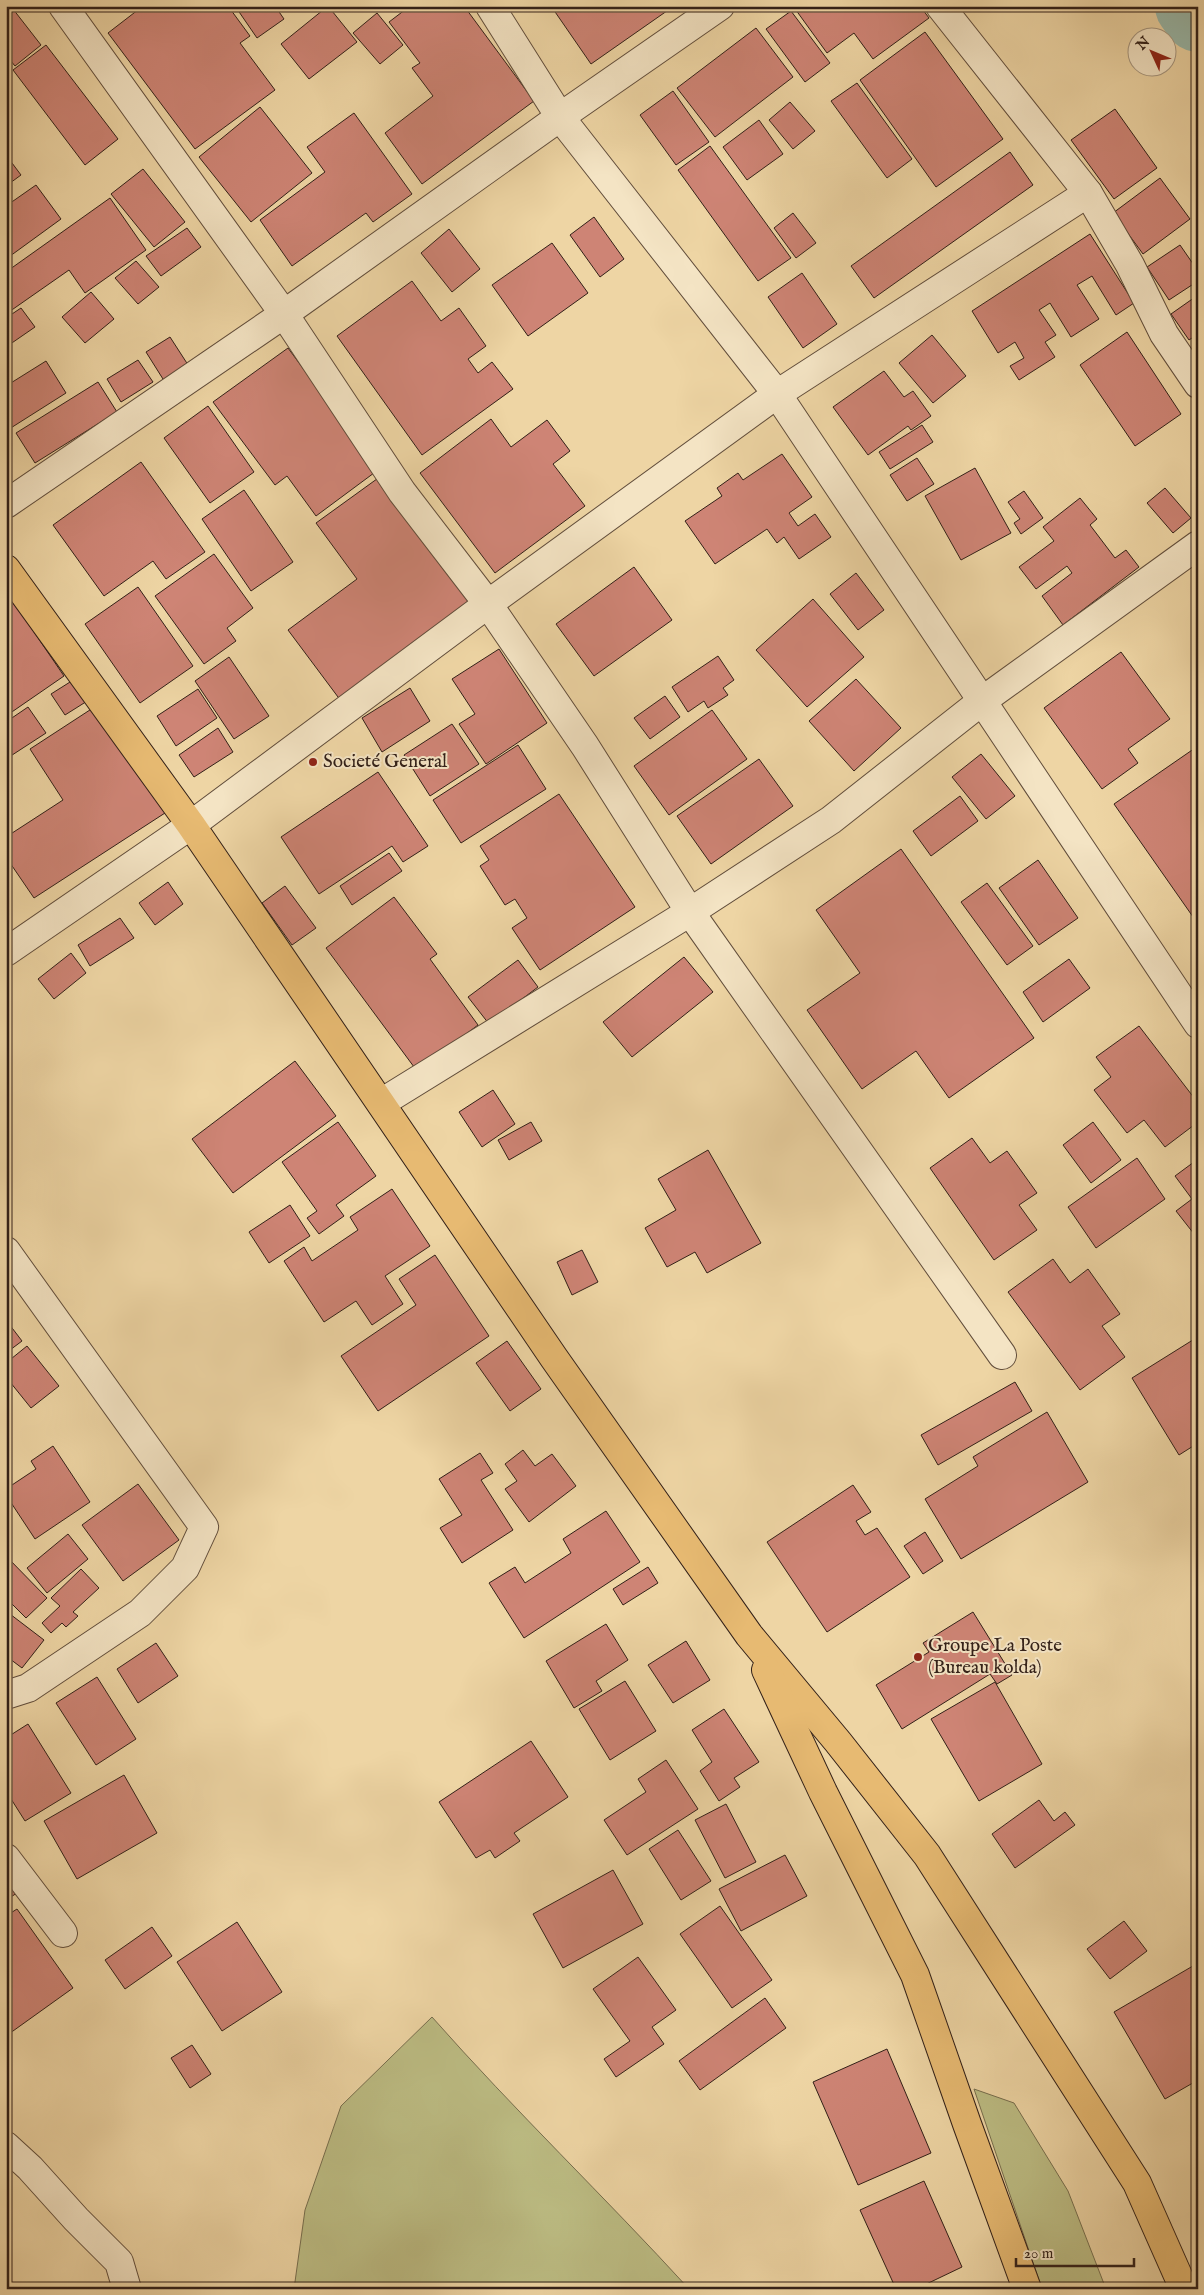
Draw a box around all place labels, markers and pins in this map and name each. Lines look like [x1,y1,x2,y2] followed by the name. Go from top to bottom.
[323,750,448,774] place label: Societé General
[307,756,319,768] marker: Societé General
[928,1634,1062,1680] place label: Groupe La Poste (Bureau kolda)
[912,1651,924,1663] marker: Groupe La Poste (Bureau kolda)

